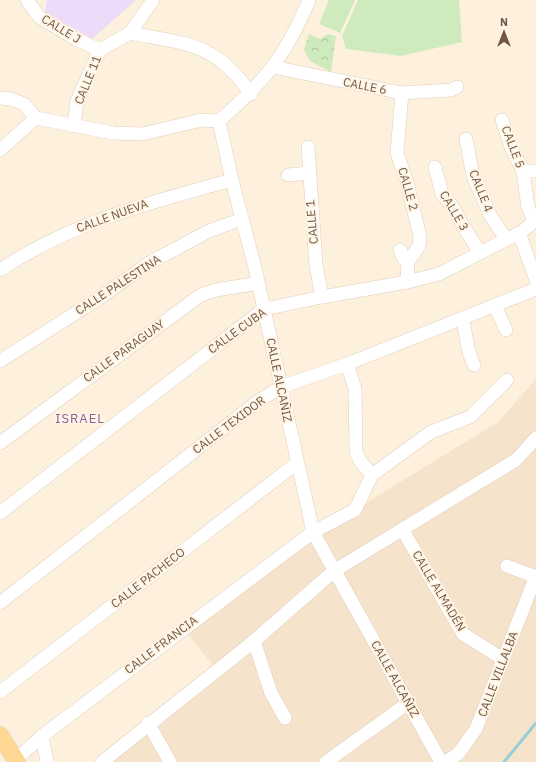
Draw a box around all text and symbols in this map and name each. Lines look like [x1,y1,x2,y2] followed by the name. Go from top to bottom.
[39,11,84,46] street label: CALLE J
[484,12,524,52] north arrow
[500,15,508,29] text: N
[71,53,104,106] street label: CALLE 11
[342,74,388,97] street label: CALLE 6
[499,123,528,170] street label: CALLE 5
[395,166,422,212] street label: CALLE 2
[466,168,497,214] street label: CALLE 4
[437,188,472,234] street label: CALLE 3
[74,196,150,235] street label: CALLE NUEVA
[302,199,321,245] street label: CALLE 1
[72,251,164,318] street label: CALLE PALESTINA
[205,304,269,357] street label: CALLE CUBA
[80,316,167,385] street label: CALLE PARAGUAY
[263,336,296,423] street label: CALLE ALCAÑIZ
[189,392,268,457] street label: CALLE TEXIDOR
[55,410,105,427] district label: ISRAEL
[108,544,188,611] street label: CALLE PACHECO
[409,548,469,634] street label: CALLE ALMADÉN
[121,612,200,677] street label: CALLE FRANCIA
[474,629,521,719] street label: CALLE VILLALBA
[368,638,423,720] street label: CALLE ALCAÑIZ

